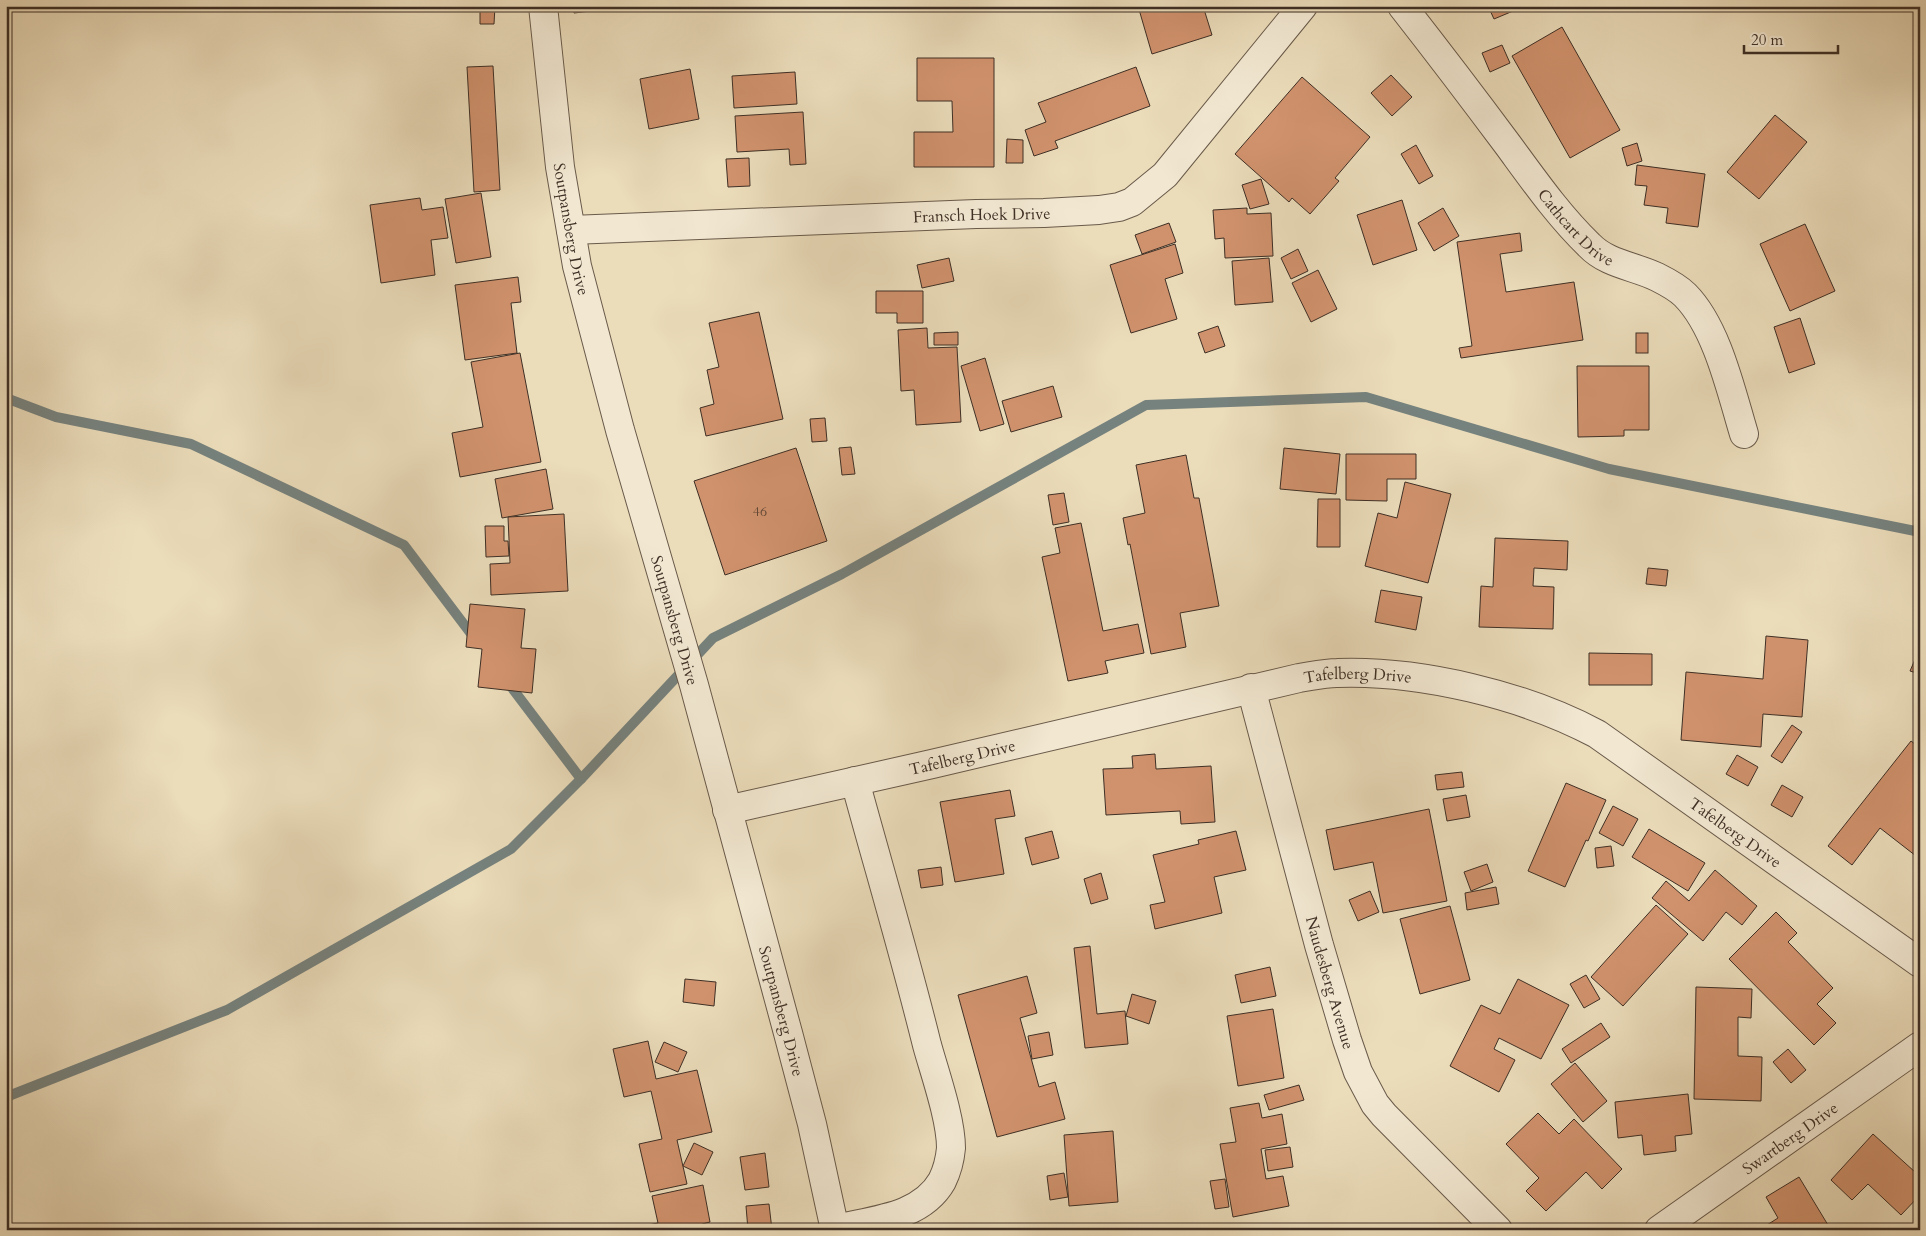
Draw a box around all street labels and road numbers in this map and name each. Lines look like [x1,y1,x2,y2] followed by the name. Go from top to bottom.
[548,161,594,298] street label: Soutpansberg Drive
[1532,184,1617,272] street label: Cathcart Drive
[913,203,1051,228] street label: Fransch Hoek Drive
[645,553,704,688] street label: Soutpansberg Drive
[1302,663,1413,689] street label: Tafelberg Drive
[907,735,1018,781] street label: Tafelberg Drive
[1684,793,1786,873] street label: Tafelberg Drive
[1300,914,1359,1052] street label: Naudesberg Avenue
[753,944,809,1079] street label: Soutpansberg Drive
[1738,1097,1843,1180] street label: Swartberg Drive

